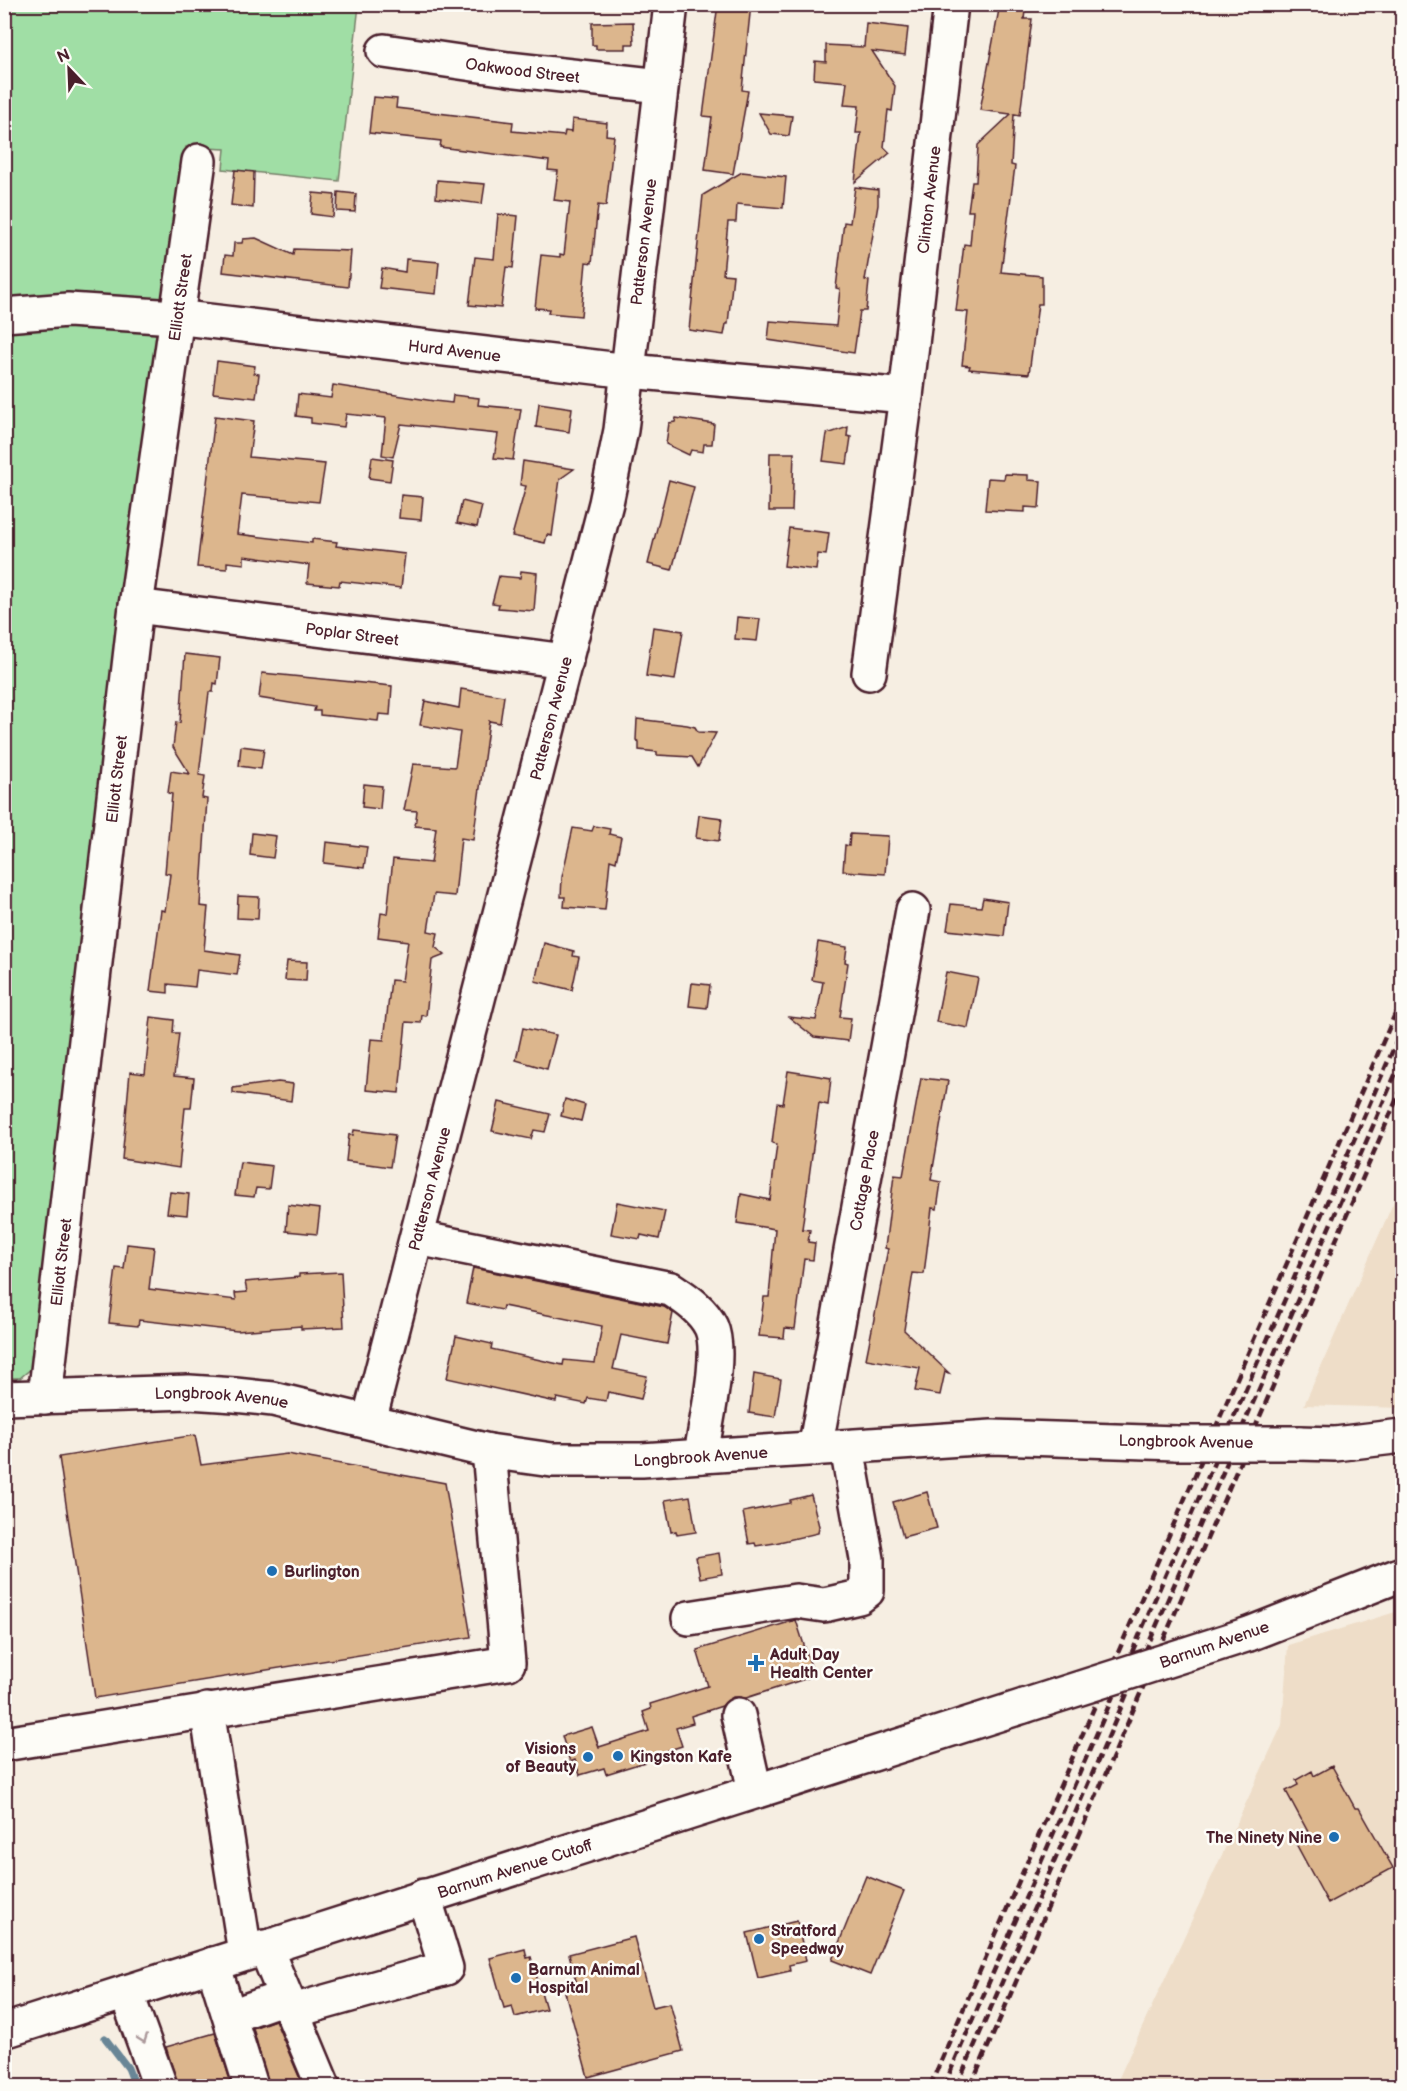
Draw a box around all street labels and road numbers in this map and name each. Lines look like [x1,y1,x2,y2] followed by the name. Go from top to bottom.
[464,55,581,88] street label: Oakwood Street
[914,144,946,255] street label: Clinton Avenue
[628,177,661,306] street label: Patterson Avenue
[166,252,197,343] street label: Elliott Street
[407,337,502,367] street label: Hurd Avenue
[304,620,400,651] street label: Poplar Street
[527,654,577,782] street label: Patterson Avenue
[103,734,132,824] street label: Elliott Street
[405,1125,456,1253] street label: Patterson Avenue
[847,1128,884,1233] street label: Cottage Place
[48,1217,77,1307] street label: Elliott Street
[154,1384,291,1414] street label: Longbrook Avenue
[1119,1432,1254,1453] street label: Longbrook Avenue
[633,1444,769,1471] street label: Longbrook Avenue
[1157,1618,1272,1673] street label: Barnum Avenue
[435,1836,595,1903] street label: Barnum Avenue Cutoff

